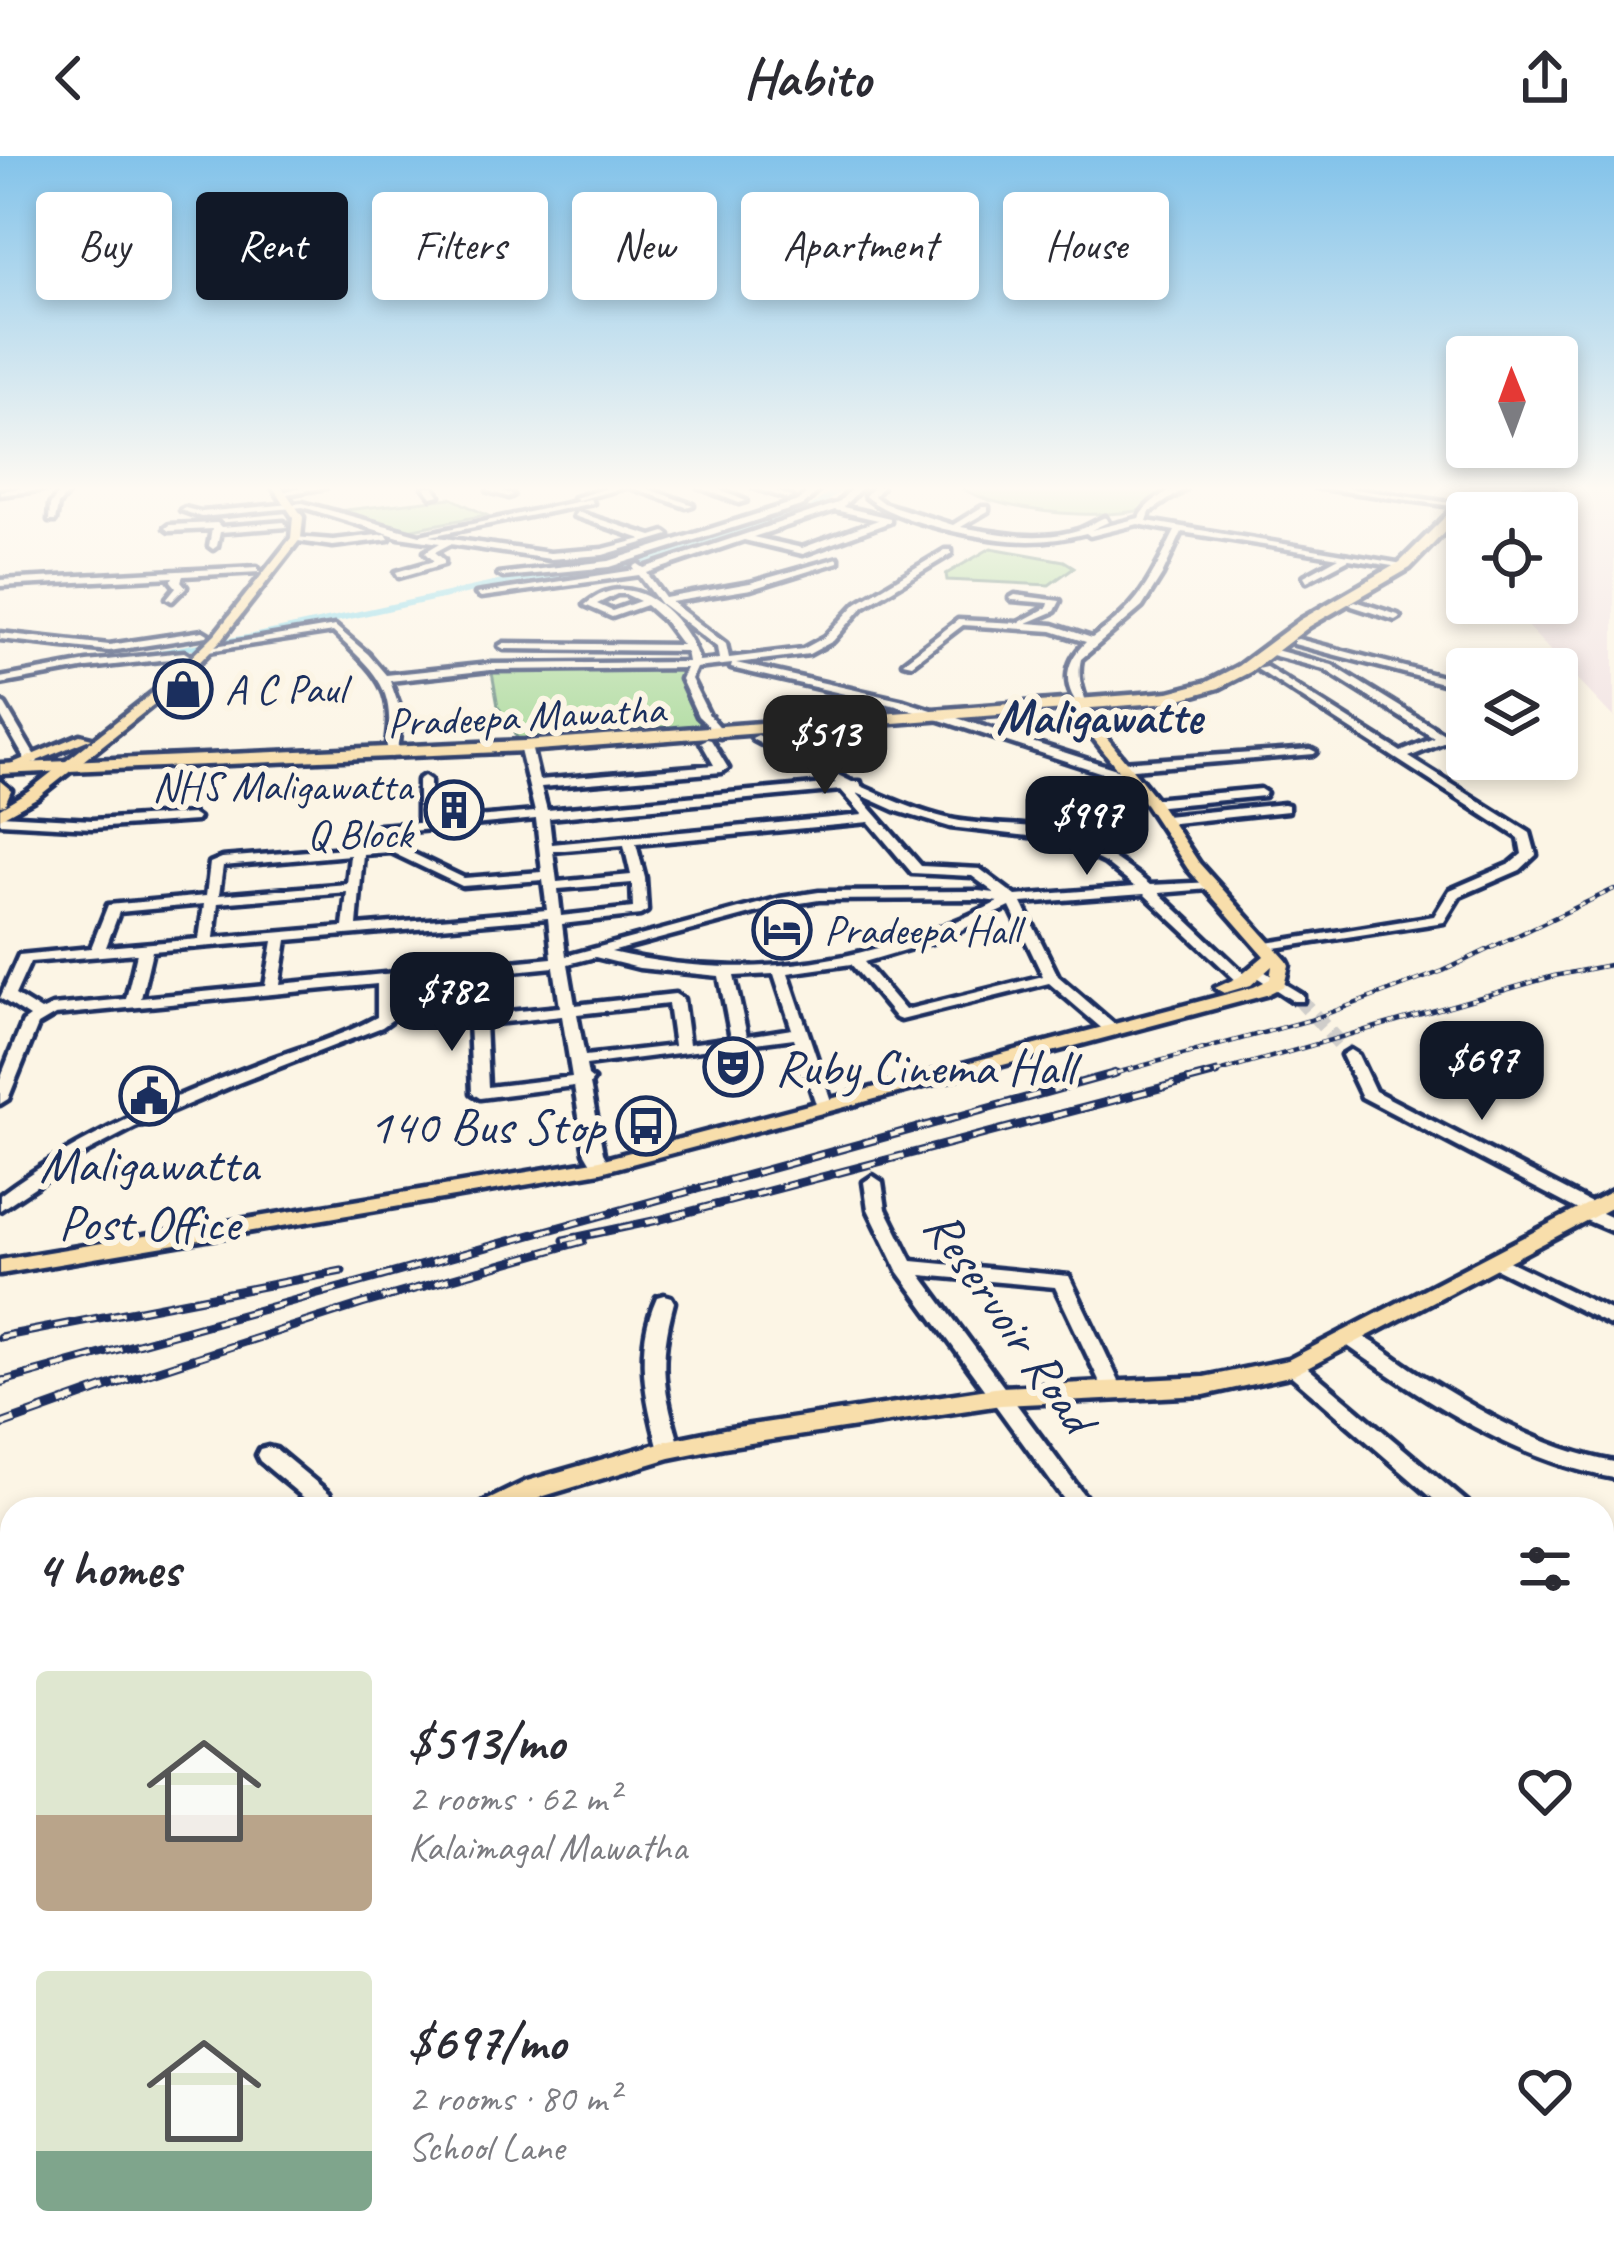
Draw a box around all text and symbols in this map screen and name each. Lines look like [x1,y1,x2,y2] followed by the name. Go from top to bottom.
[743,44,871,112] text: Habito
[36,45,102,111] icon: back
[1512,45,1578,111] icon: share
[36,192,172,300] chip: Buy
[196,192,348,300] chip: Rent
[372,192,548,300] chip: Filters
[572,192,717,300] chip: New
[741,192,979,300] chip: Apartment
[1003,192,1169,300] chip: House
[1446,336,1578,468] north arrow
[1446,336,1578,780] map controls
[1446,492,1578,624] button: locate
[1446,648,1578,780] button: layers
[152,658,214,720] shop icon: A C Paul
[225,663,352,716] place label: A C Paul
[386,682,669,750] street label: Pradeepa Mawatha
[996,687,1206,747] district label: Maligawatte
[754,695,896,797] pin: $513
[790,709,860,758] text: $513
[152,760,415,861] place label: NHS Maligawatta Q Block
[1016,776,1158,878] pin: $997
[423,779,485,841] building icon: NHS Maligawatta Q Block
[1052,790,1122,839] text: $997
[751,899,813,961] hotel icon: Pradeepa Hall
[824,904,1027,957] place label: Pradeepa Hall
[381,952,523,1054] pin: $782
[417,966,487,1015] text: $782
[1411,1021,1553,1123] pin: $697
[775,1035,1083,1099] place label: Ruby Cinema Hall
[1447,1035,1517,1084] text: $697
[702,1036,764,1098] theatre icon: Ruby Cinema Hall
[118,1065,180,1127] public building icon: Maligawatta Post Office
[369,1094,607,1158] place label: 140 Bus Stop
[615,1095,677,1157] bus stop icon: 140 Bus Stop
[39,1132,262,1255] place label: Maligawatta Post Office
[910,1197,1114,1451] street label: Reservoir Road
[1512,1536,1578,1602] icon: filters
[36,1537,180,1601] text: 4 homes
[408,1710,564,1774] text: $513/mo
[132,1719,276,1863] icon: home
[1512,1758,1578,1824] icon: heart
[408,1774,619,1823] text: 2 rooms · 62 m²
[408,1823,687,1872] text: Kalaimagal Mawatha
[408,2010,565,2074] text: $697/mo
[132,2019,276,2163] icon: home
[1512,2058,1578,2124] icon: heart
[408,2074,619,2123] text: 2 rooms · 80 m²
[408,2123,564,2172] text: School Lane

